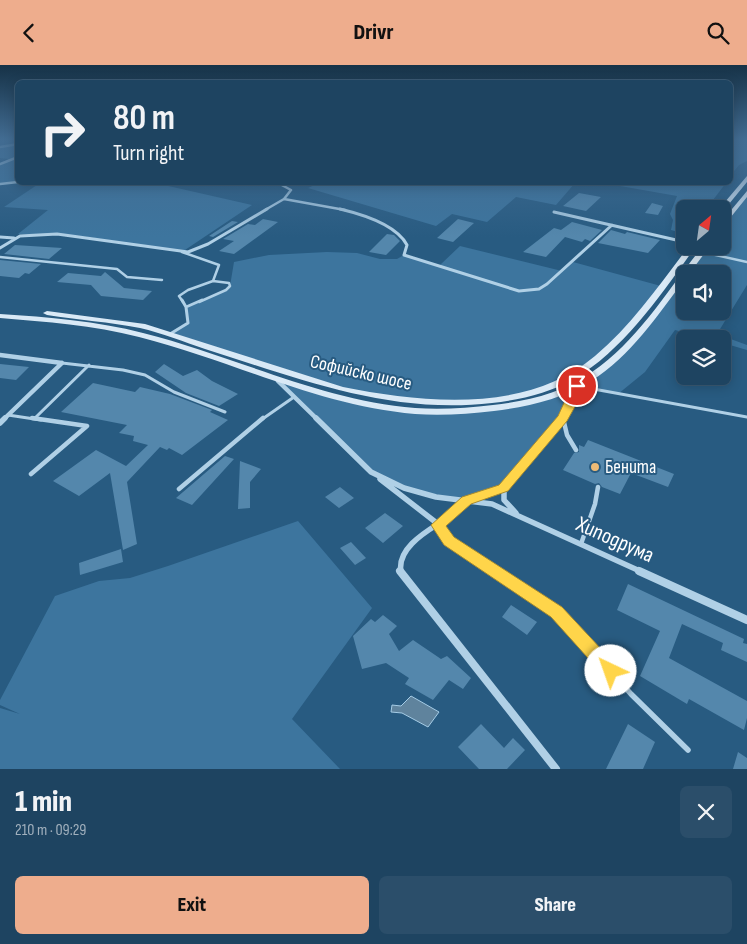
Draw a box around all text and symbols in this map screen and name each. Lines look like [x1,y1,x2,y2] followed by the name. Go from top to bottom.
[15,19,43,47] icon: back
[354,19,393,46] text: Drivr
[704,19,732,47] icon: search
[113,97,175,140] text: 80 m
[30,100,95,165] icon: right
[113,140,184,167] text: Turn right
[676,200,731,255] north arrow
[676,200,731,385] map controls
[676,265,731,320] button: sound
[676,330,731,385] button: layers
[308,350,414,396] street label: Софийско шосе
[556,365,598,407] pin
[563,372,591,400] icon: arrive
[605,456,656,479] place label: Бенита
[589,461,601,473] marker: Бенита
[571,510,658,569] street label: Хиподрума
[584,644,636,696] position arrow
[15,784,72,820] text: 1 min
[680,786,732,838] button: close
[15,821,86,840] text: 210 m · 09:29
[15,876,369,934] button: Exit
[379,876,732,934] button: Share

